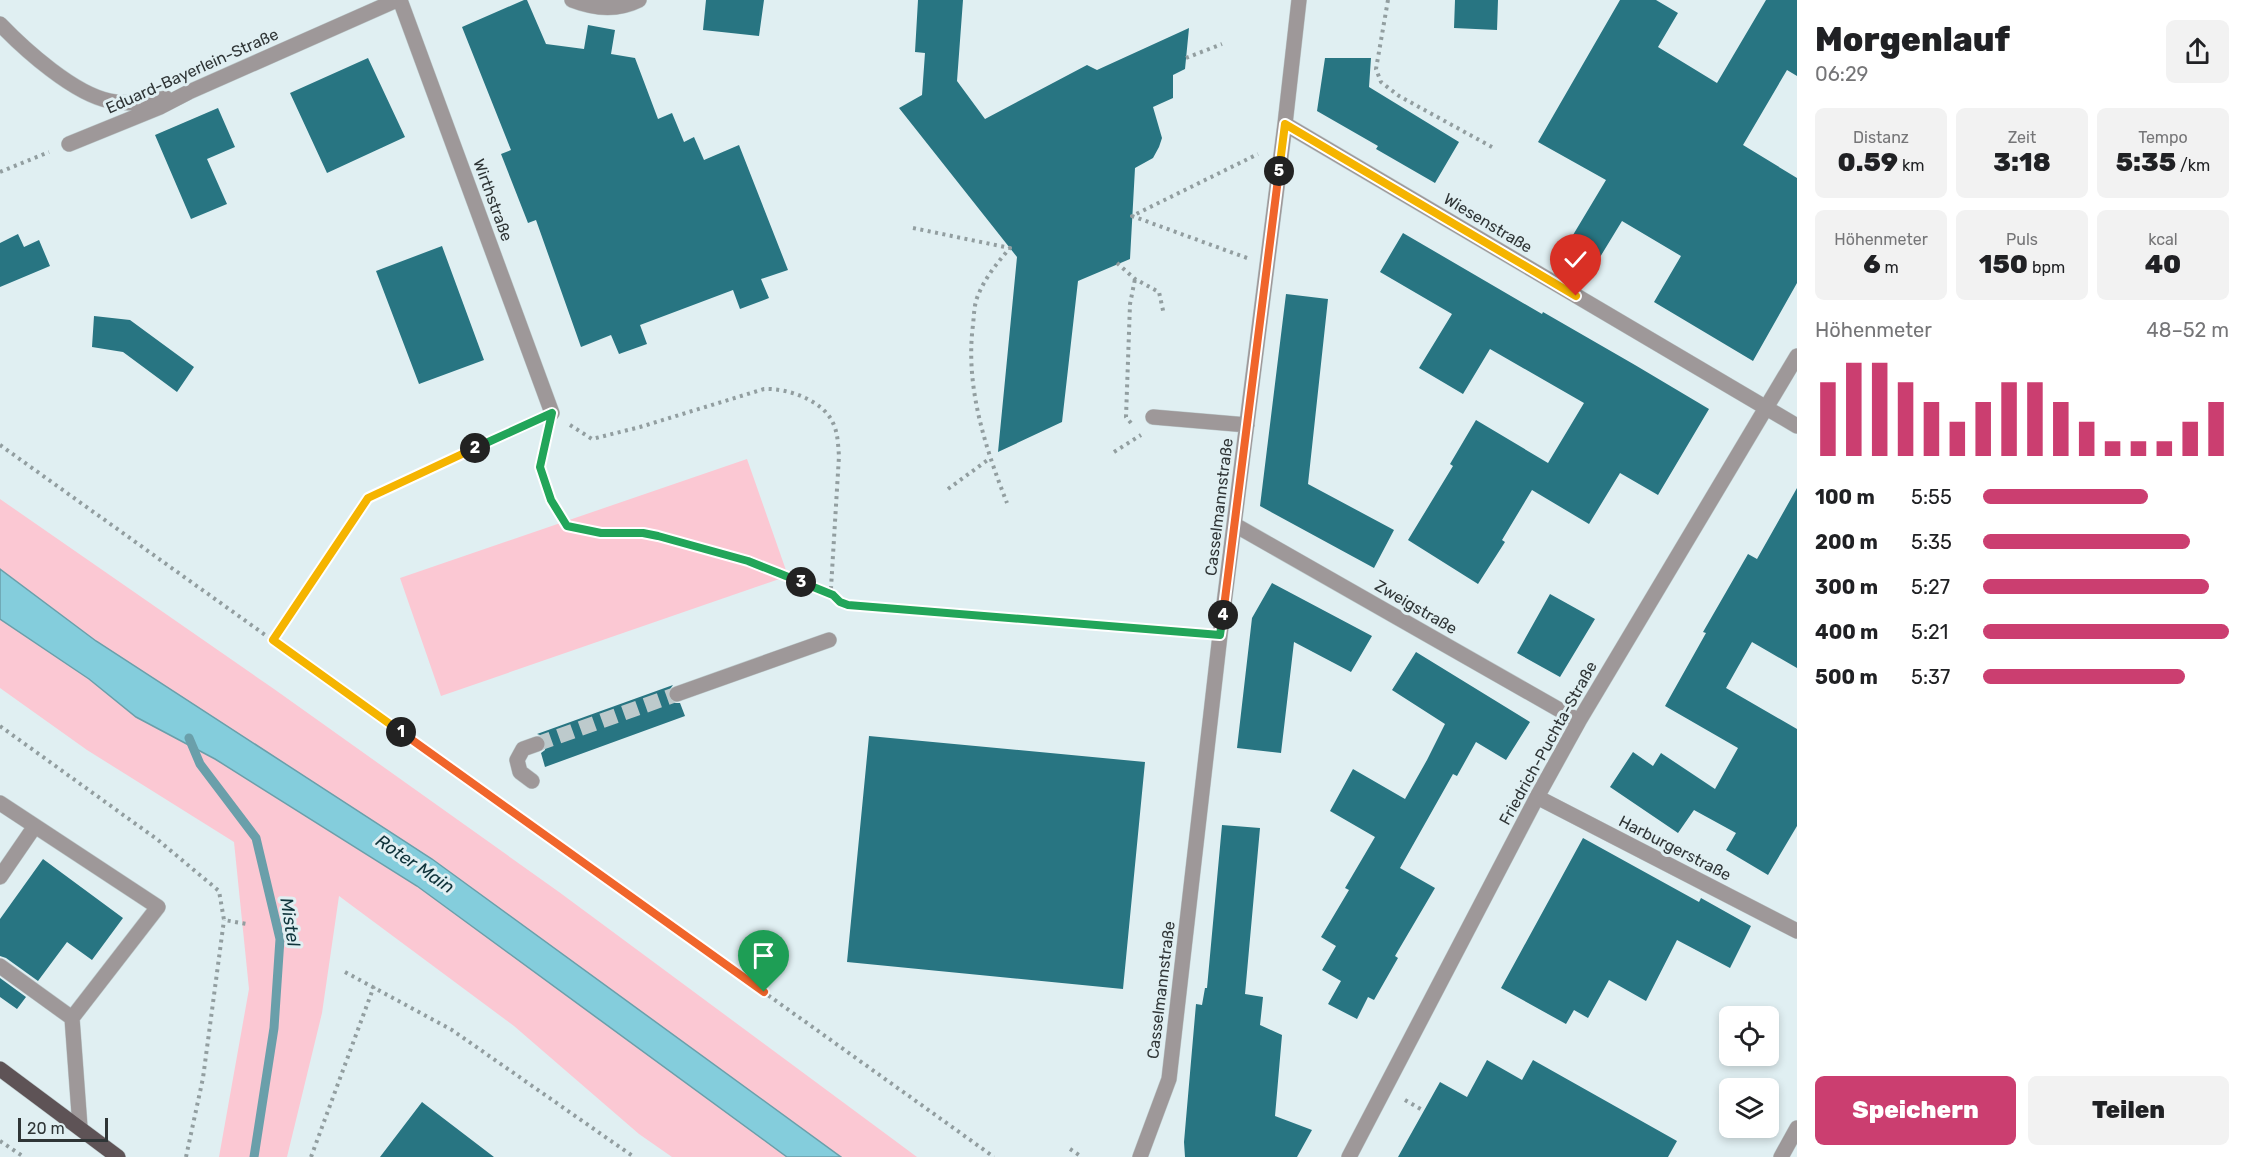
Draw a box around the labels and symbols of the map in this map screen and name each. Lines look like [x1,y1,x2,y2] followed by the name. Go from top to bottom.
[103,24,281,118] street label: Eduard-Bayerlein-Straße
[469,156,517,244] street label: Wirthstraße
[1264,156,1294,186] pin: 5
[1440,189,1536,257] street label: Wiesenstraße
[1550,234,1601,296] pin
[460,433,490,463] pin: 2
[1201,437,1237,577] street label: Casselmannstraße
[786,567,816,597] pin: 3
[1371,576,1461,638] street label: Zweigstraße
[1208,600,1238,630] pin: 4
[1495,658,1601,828] street label: Friedrich-Puchta-Straße
[386,717,416,747] pin: 1
[1616,811,1734,885] street label: Harburgerstraße
[372,830,458,898] water label: Roter Main
[275,896,305,949] water label: Mistel
[1143,920,1179,1060] street label: Casselmannstraße
[738,930,789,992] pin
[18,1115,108,1142] scale bar

